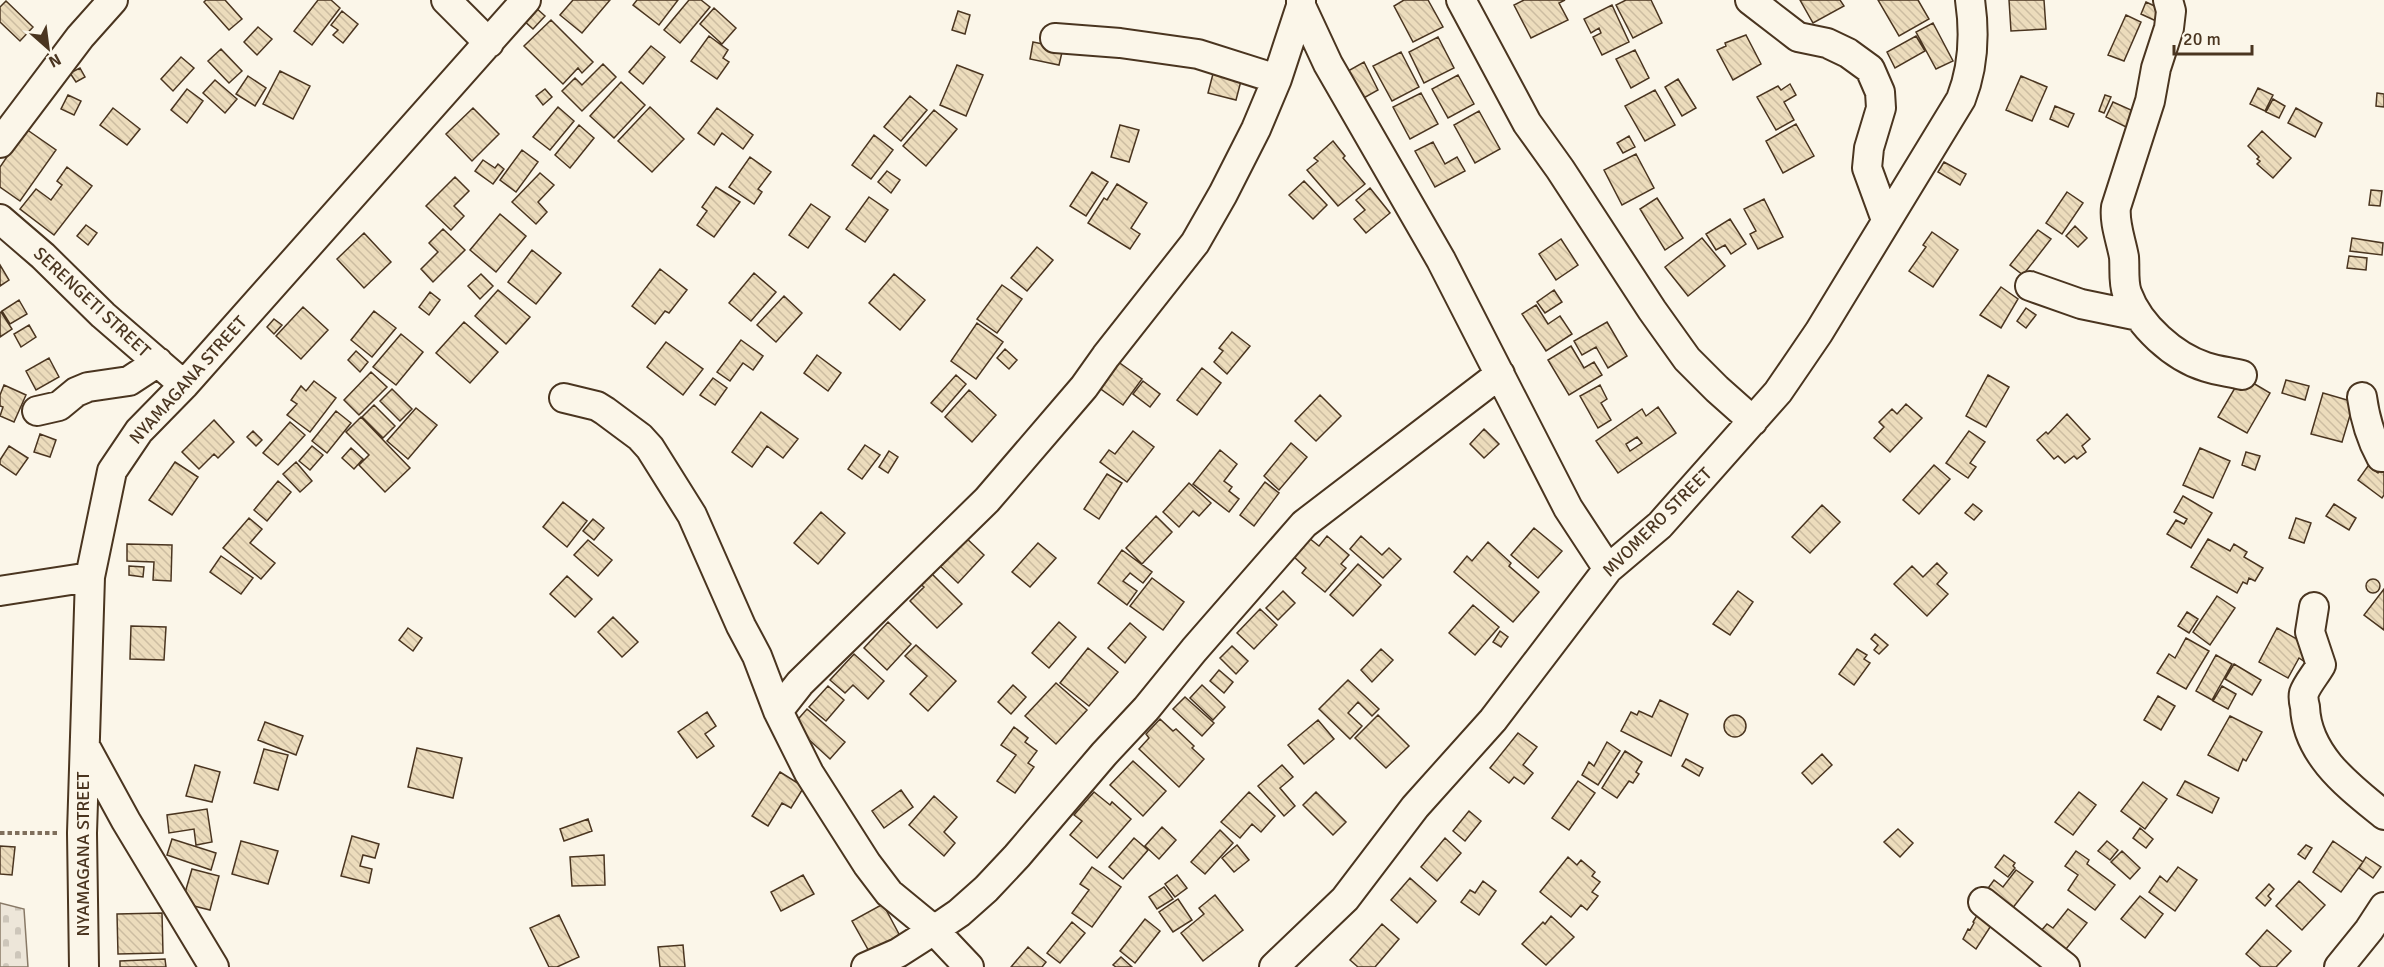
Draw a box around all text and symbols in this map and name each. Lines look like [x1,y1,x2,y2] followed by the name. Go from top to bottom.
[18,18,78,78] north arrow
[2174,18,2252,56] scale bar
[2183,28,2221,50] text: 20 m
[45,49,64,72] text: N
[29,242,155,362] street label: SERENGETI STREET
[125,311,251,449] street label: NYAMAGANA STREET
[1598,463,1716,581] street label: MVOMERO STREET
[72,771,94,936] street label: NYAMAGANA STREET

